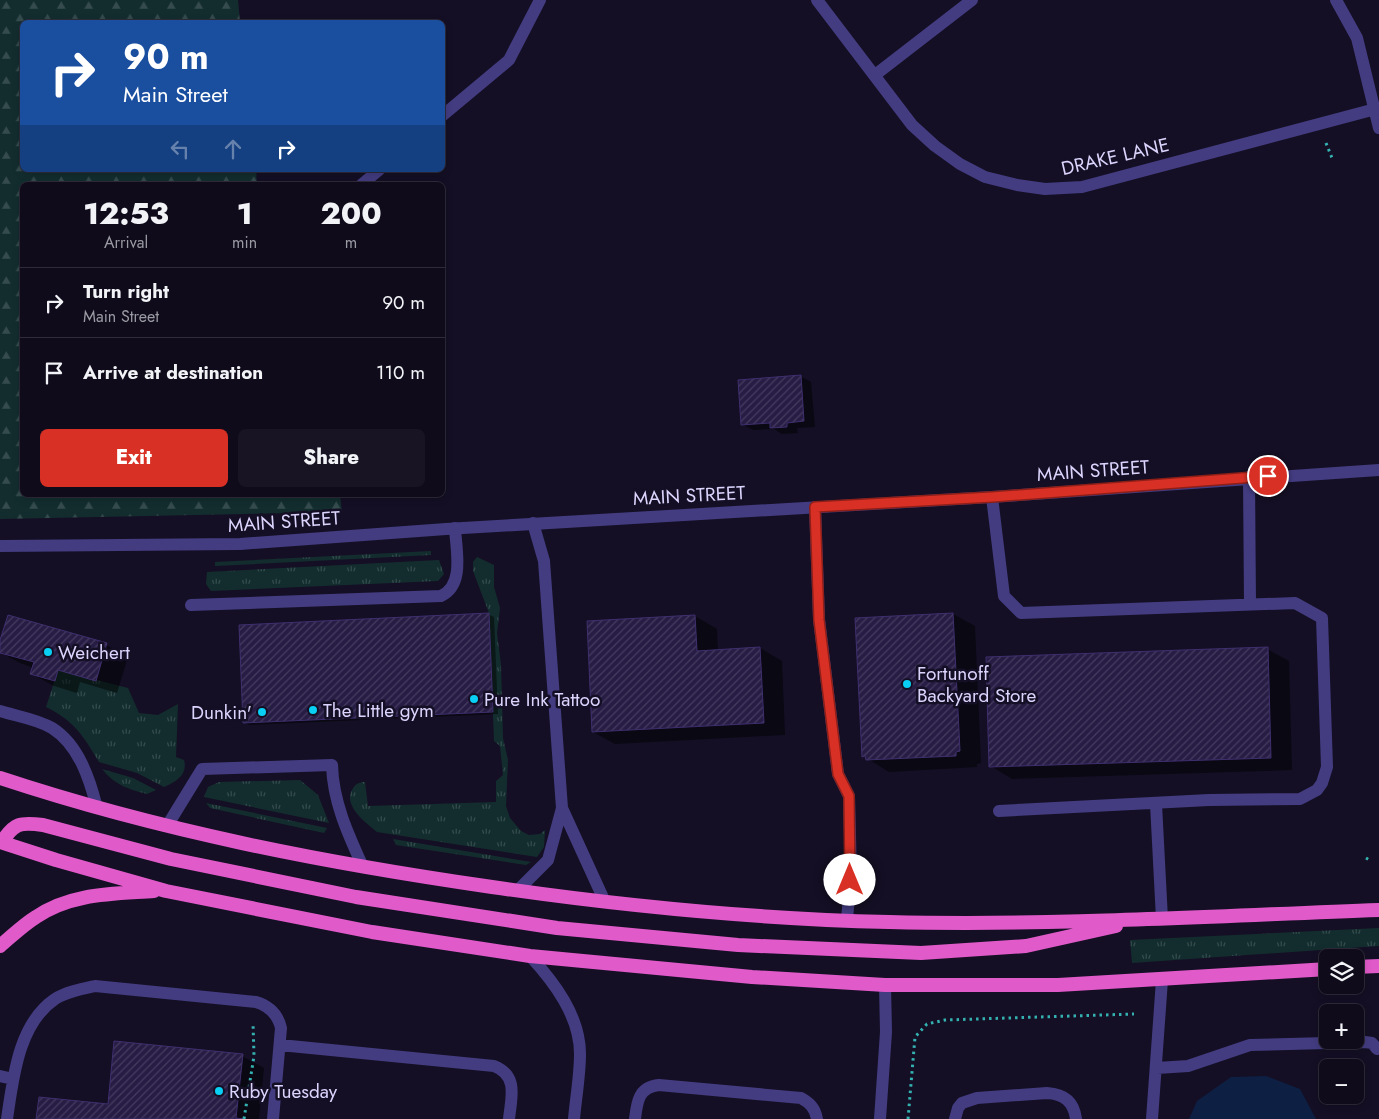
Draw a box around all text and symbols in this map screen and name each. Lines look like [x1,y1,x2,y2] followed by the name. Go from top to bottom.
[123,32,209,82] text: 90 m
[40,40,105,105] icon: right
[123,78,228,110] text: Main Street
[1059,131,1172,182] street label: DRAKE LANE
[166,135,194,163] icon: left
[219,135,247,163] icon: ahead
[272,135,300,163] icon: right
[83,192,169,235] text: 12:53
[237,192,252,235] text: 1
[320,192,382,235] text: 200
[104,231,148,254] text: Arrival
[232,231,257,254] text: min
[345,231,357,254] text: m
[83,278,169,305] text: Turn right
[40,289,68,317] icon: right
[382,289,425,316] text: 90 m
[83,305,159,328] text: Main Street
[40,359,68,387] icon: arrive
[83,359,263,386] text: Arrive at destination
[376,359,425,386] text: 110 m
[40,429,228,487] button: Exit
[238,429,425,487] button: Share
[1036,453,1150,488] street label: MAIN STREET
[1247,455,1289,497] pin
[1254,462,1282,490] icon: arrive
[632,479,746,512] street label: MAIN STREET
[227,504,341,539] street label: MAIN STREET
[58,639,130,666] place label: Weichert
[42,646,54,658] marker: Weichert
[917,660,1037,709] place label: Fortunoff Backyard Store
[901,678,913,690] marker: Fortunoff Backyard Store
[484,686,600,713] place label: Pure Ink Tattoo
[468,693,480,705] marker: Pure Ink Tattoo
[323,697,434,724] place label: The Little gym
[191,699,252,726] place label: Dunkin'
[307,704,319,716] marker: The Little gym
[256,706,268,718] marker: Dunkin'
[823,853,875,905] position arrow
[1319,949,1364,1104] map controls
[1319,949,1364,994] button: layers
[1319,1004,1364,1049] button: +
[1319,1059,1364,1104] button: −
[229,1078,338,1105] place label: Ruby Tuesday
[213,1085,225,1097] marker: Ruby Tuesday

